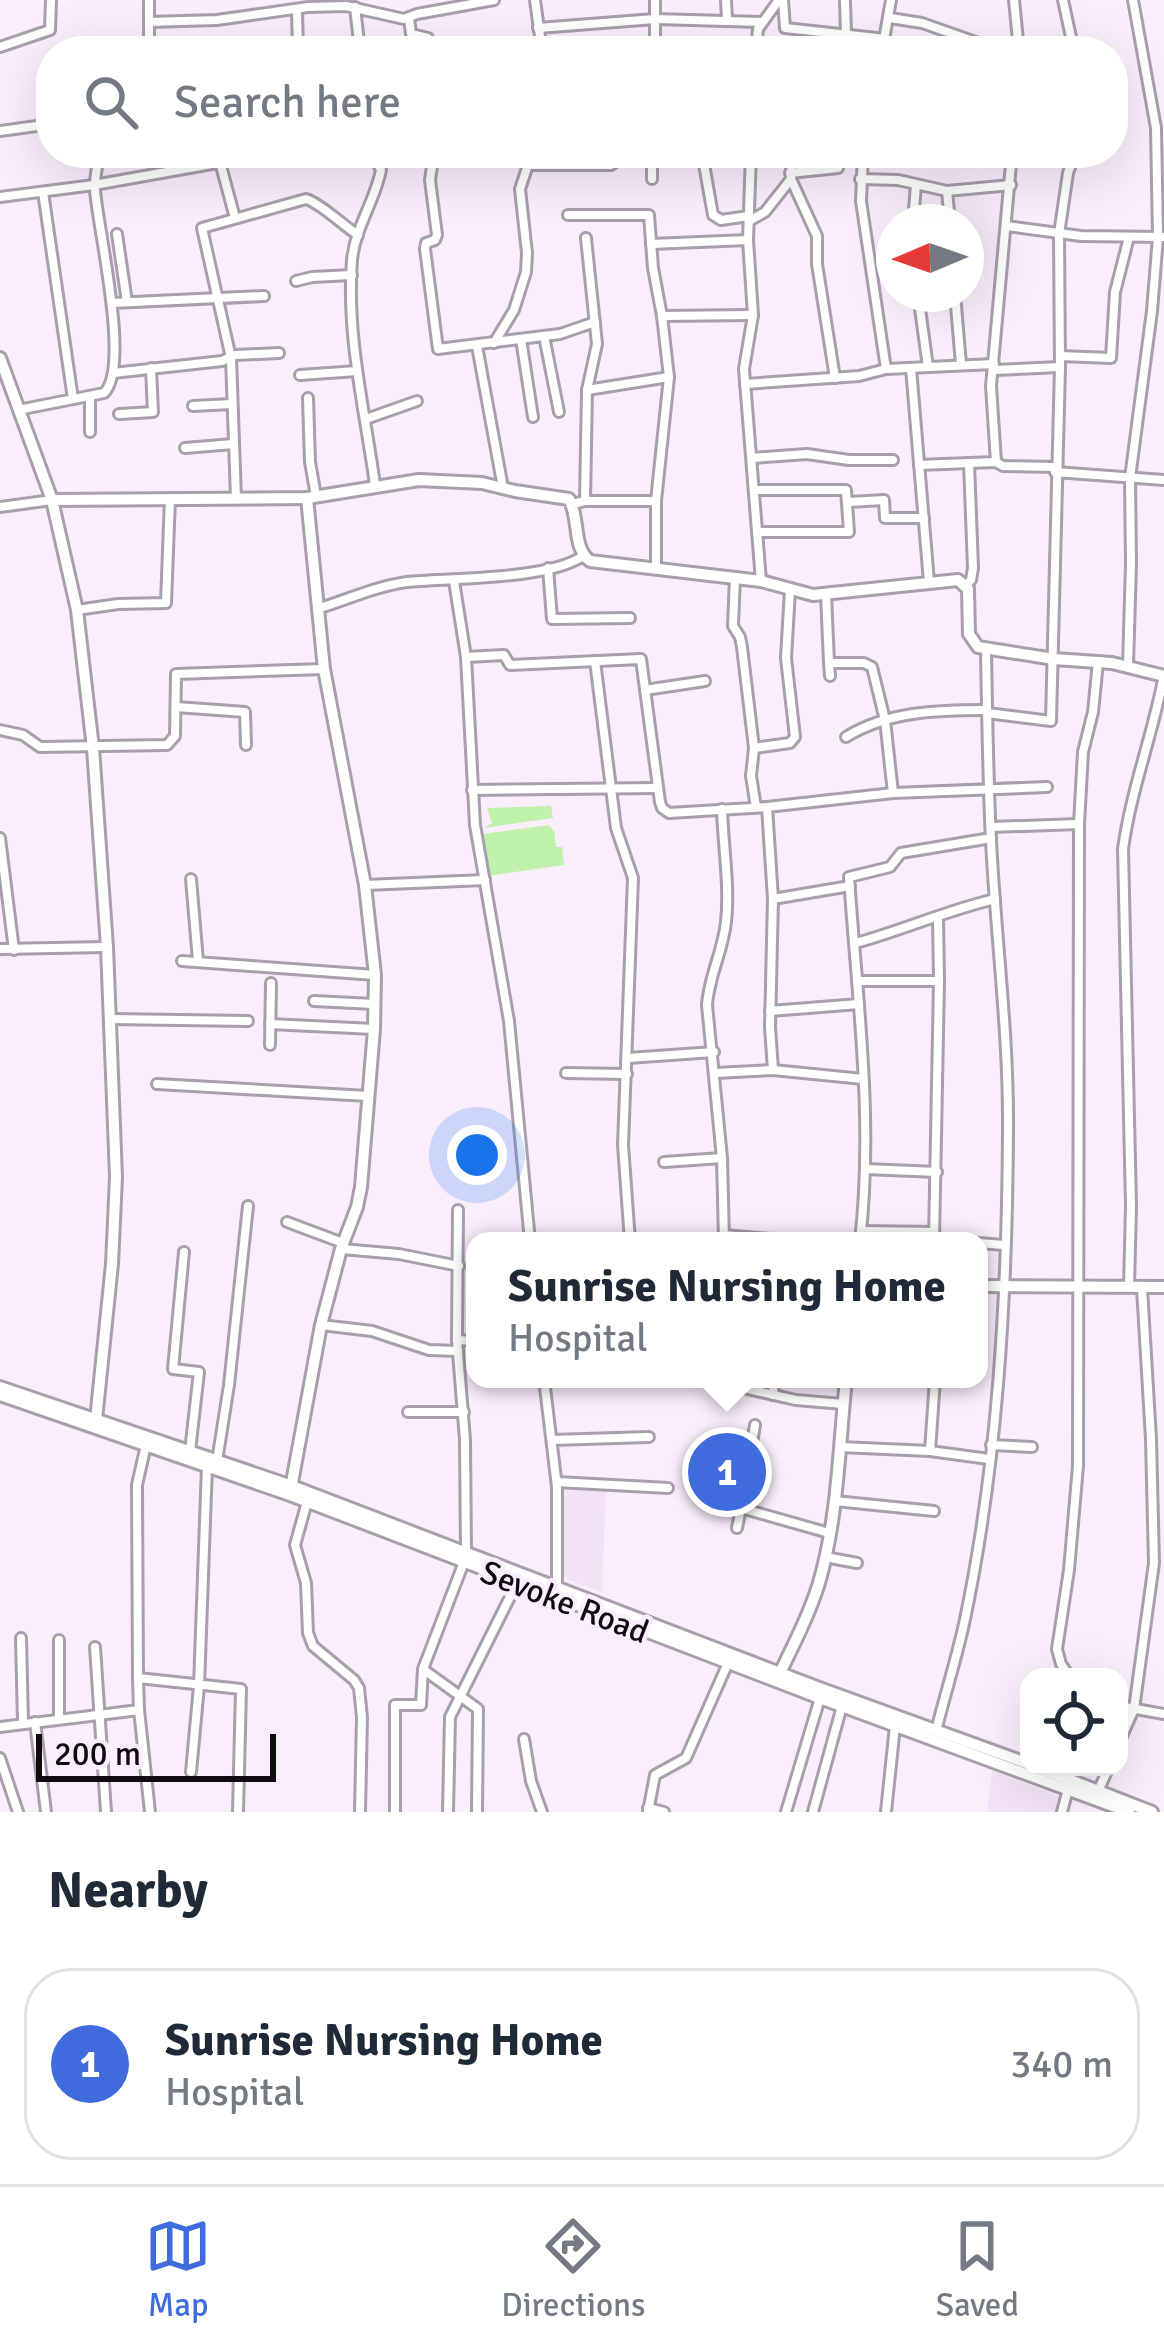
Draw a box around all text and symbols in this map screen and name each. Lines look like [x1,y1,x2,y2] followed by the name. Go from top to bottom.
[36,36,1128,168] search box
[78,69,144,135] icon: search
[174,75,401,130] text: Search here
[876,204,984,312] north arrow
[447,1125,507,1185] your location
[466,1232,988,1388] popup
[508,1259,946,1314] text: Sunrise Nursing Home
[508,1314,648,1362] text: Hospital
[688,1427,766,1517] pin: 1
[475,1552,654,1653] street label: Sevoke Road
[1020,1668,1128,1776] map controls
[1020,1668,1128,1776] button: locate
[36,1728,276,1781] scale bar
[54,1734,141,1775] text: 200 m
[48,1859,208,1922] text: Nearby
[165,2013,603,2068] text: Sunrise Nursing Home
[79,2040,101,2088] text: 1
[1010,2040,1113,2088] text: 340 m
[165,2068,305,2116] text: Hospital
[145,2213,211,2326] tab: Map
[501,2213,646,2326] tab: Directions
[936,2213,1019,2326] tab: Saved

